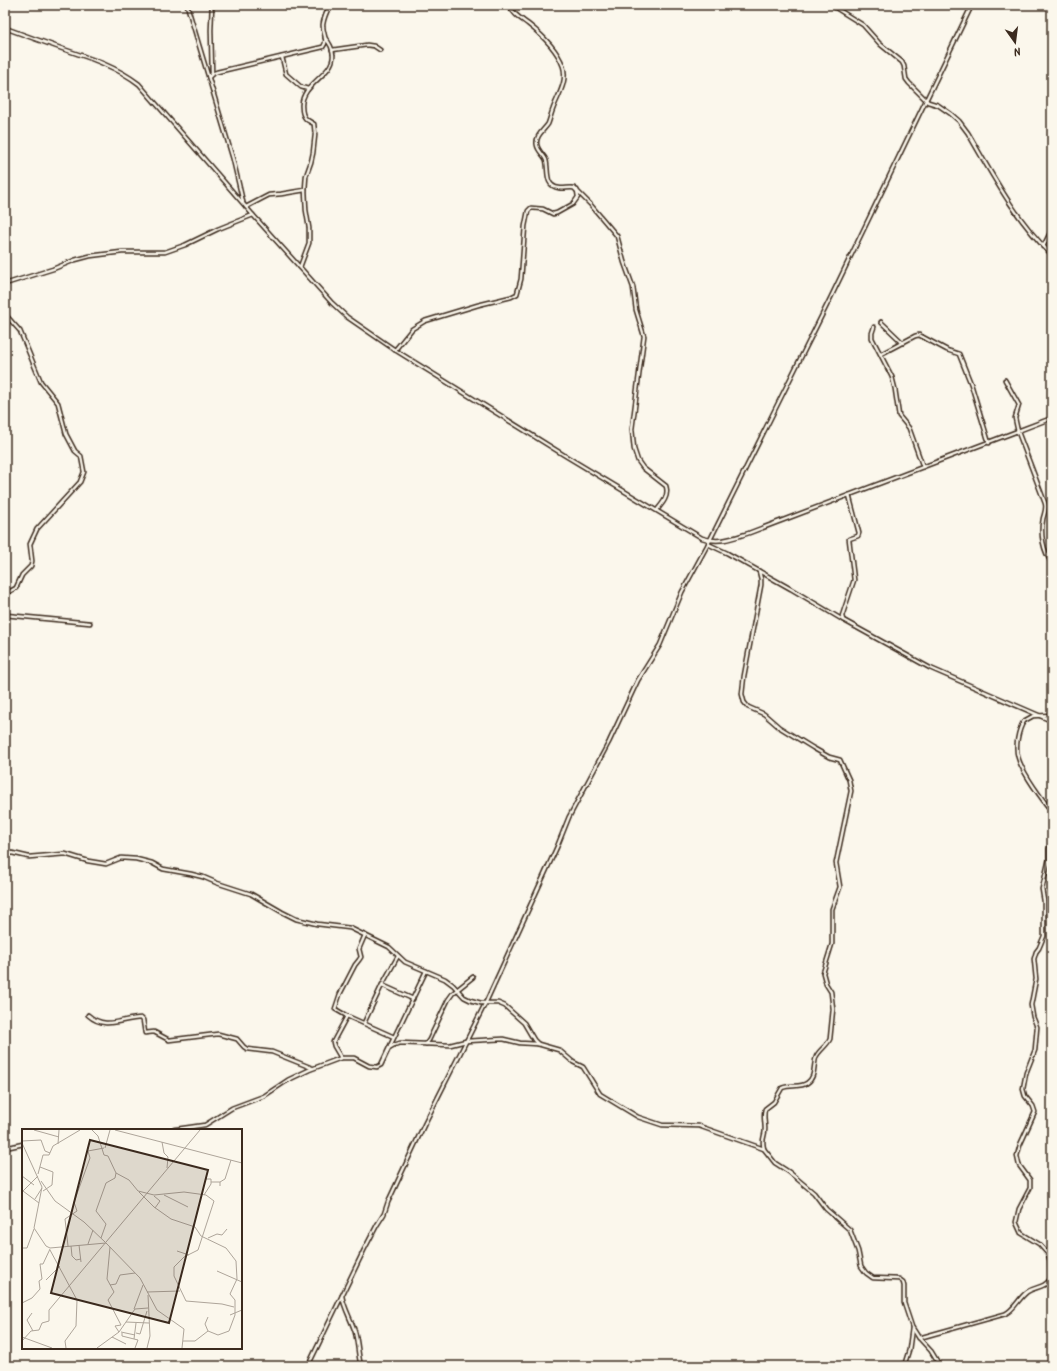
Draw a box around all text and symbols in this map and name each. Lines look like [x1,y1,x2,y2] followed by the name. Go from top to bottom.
[995,22,1035,62] north arrow
[1012,41,1023,60] text: N
[22,1129,242,1349] inset map

